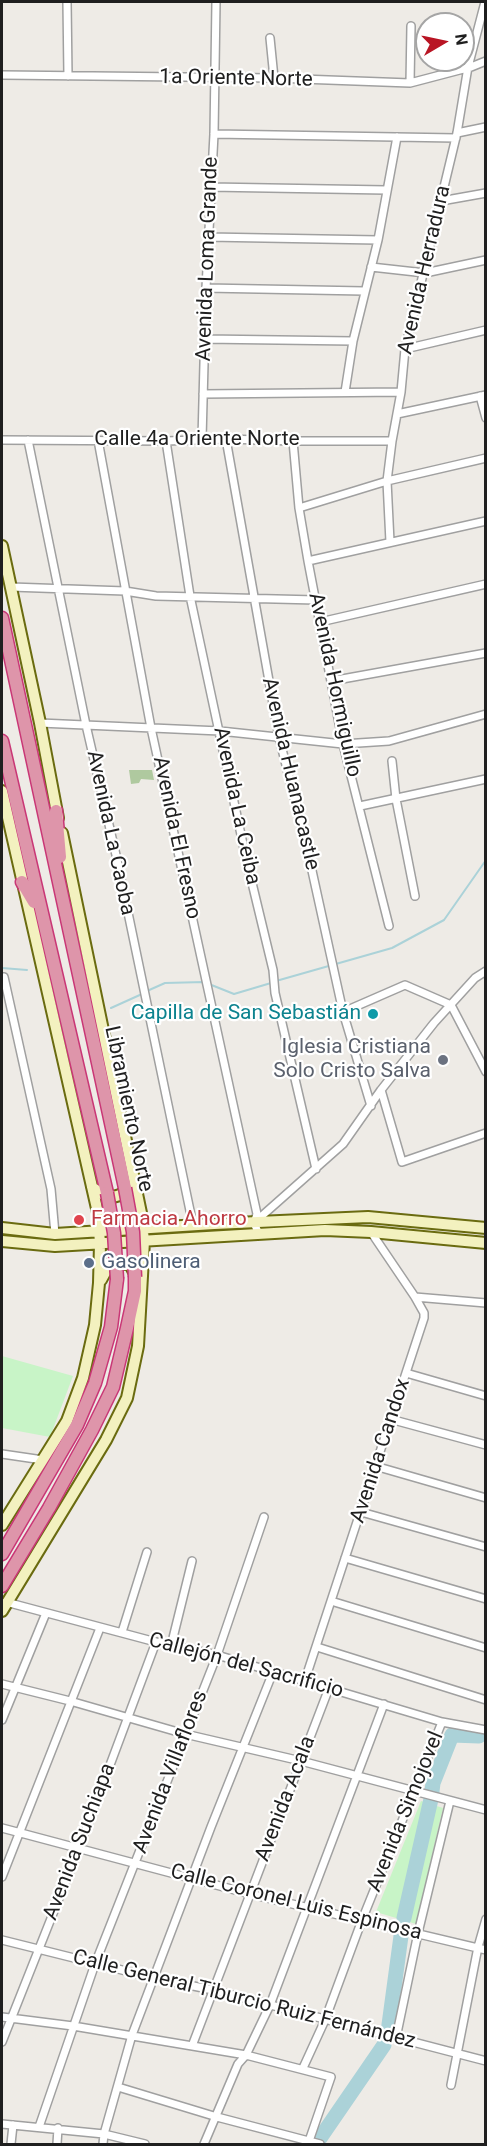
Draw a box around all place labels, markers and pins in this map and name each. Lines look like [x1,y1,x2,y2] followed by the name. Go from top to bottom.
[131,1001,361,1027] place label: Capilla de San Sebastián
[366,1007,380,1021] marker: Capilla de San Sebastián
[273,1035,431,1085] place label: Iglesia Cristiana Solo Cristo Salva
[436,1053,450,1067] marker: Iglesia Cristiana Solo Cristo Salva
[91,1207,247,1233] place label: Farmacia Ahorro
[72,1213,86,1227] marker: Farmacia Ahorro
[101,1250,201,1276] place label: Gasolinera
[82,1256,96,1270] marker: Gasolinera

